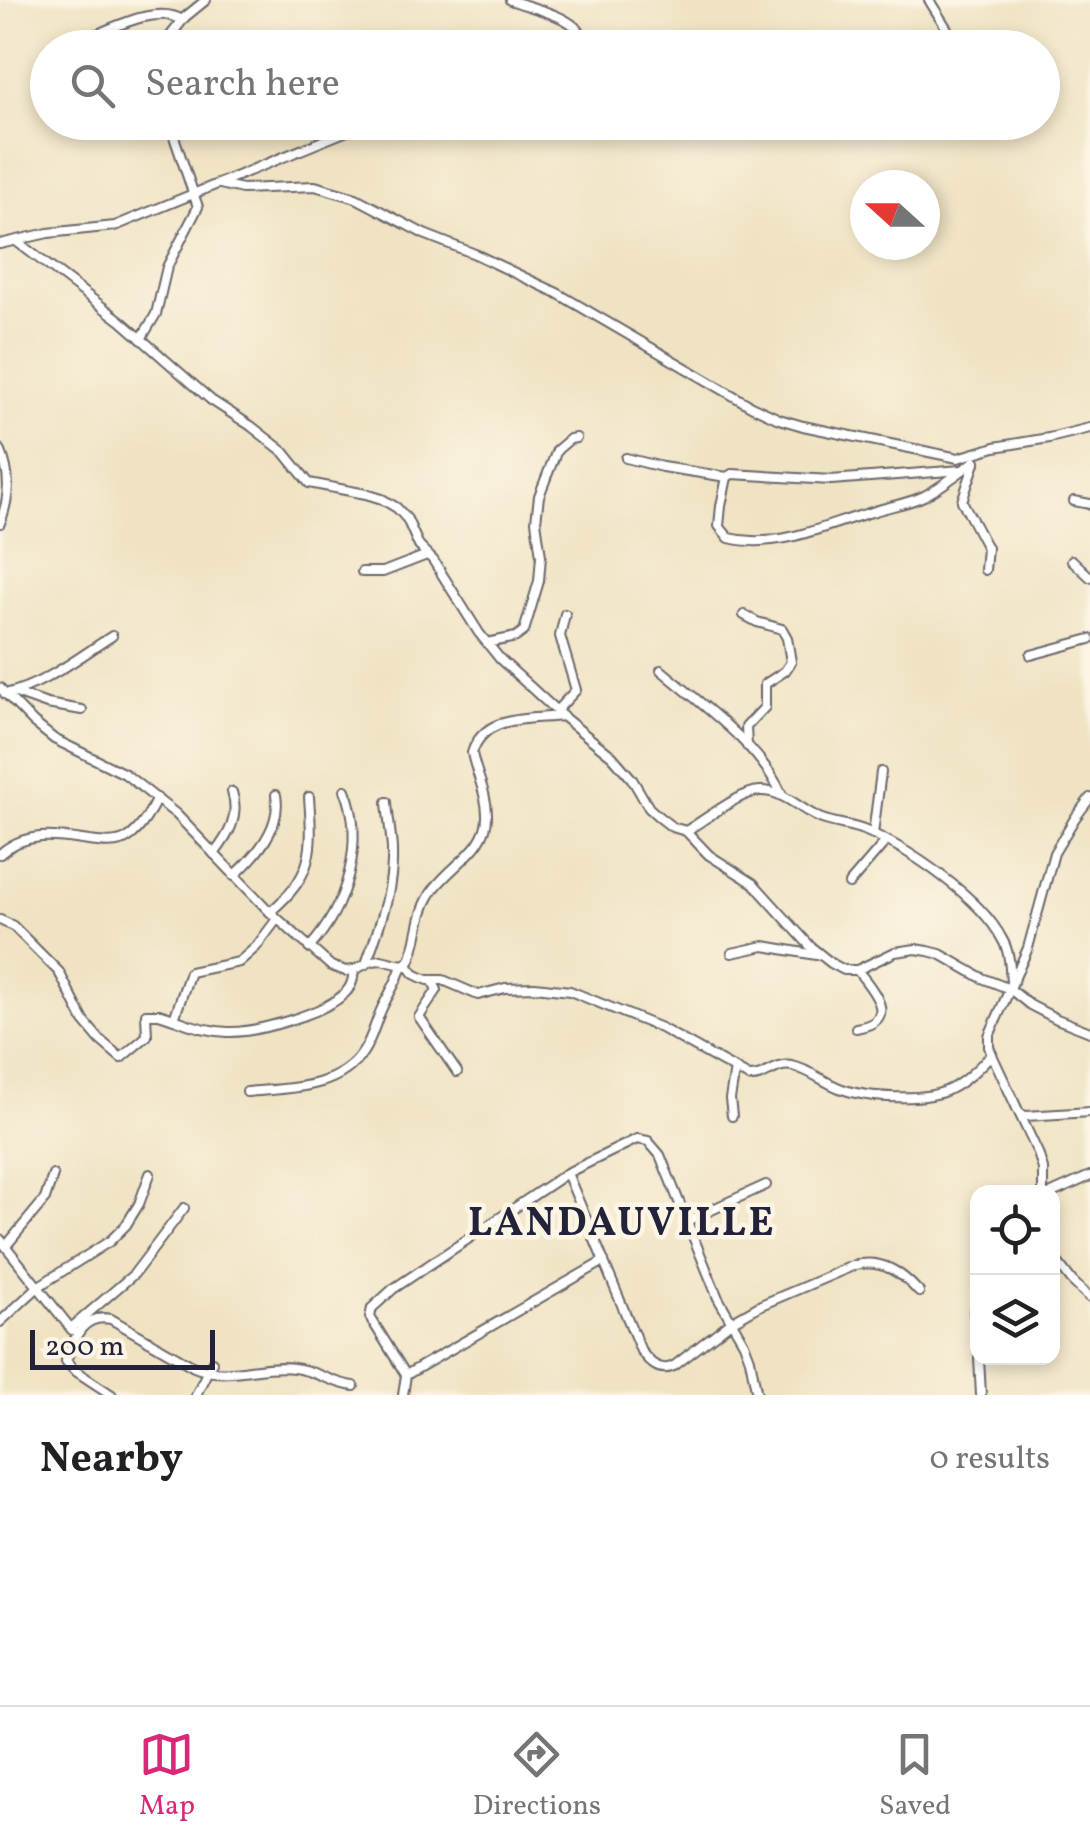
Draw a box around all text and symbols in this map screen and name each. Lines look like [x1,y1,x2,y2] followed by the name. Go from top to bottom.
[30,30,1060,140] search box
[65,58,120,113] icon: search
[145,59,340,112] text: Search here
[850,170,940,260] north arrow
[970,1185,1060,1365] map controls
[970,1185,1060,1275] button: locate
[468,1197,776,1253] district label: LANDAUVILLE
[970,1275,1060,1365] button: layers
[30,1325,215,1370] scale bar
[45,1328,124,1367] text: 200 m
[40,1431,183,1490] text: Nearby
[930,1438,1050,1482] text: 0 results
[139,1727,195,1826] tab: Map
[473,1727,601,1826] tab: Directions
[879,1727,951,1826] tab: Saved

